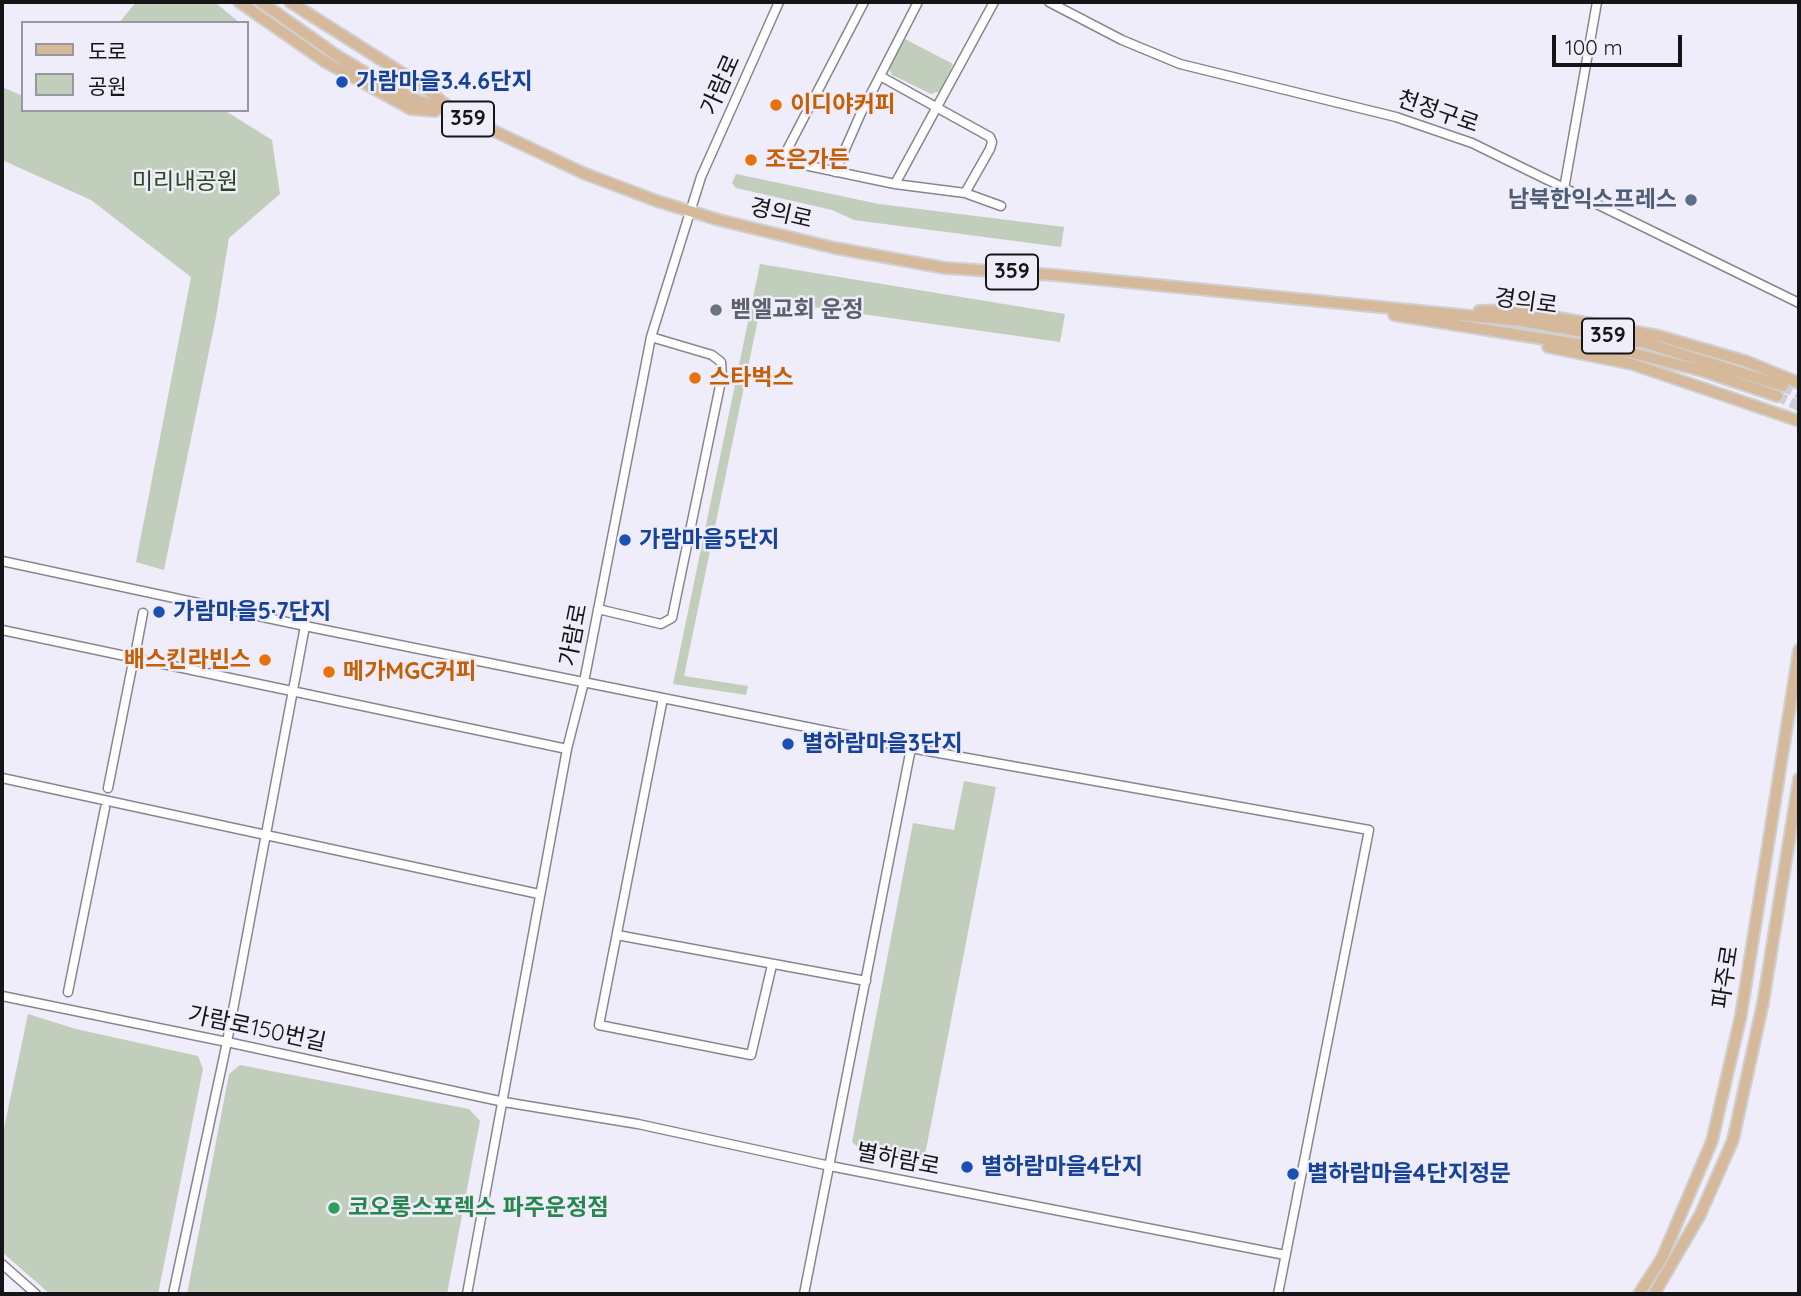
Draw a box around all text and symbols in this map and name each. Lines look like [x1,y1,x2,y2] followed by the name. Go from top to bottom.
[21,21,248,112] legend
[1556,21,1686,65] scale bar
[1565,34,1623,60] text: 100 m
[88,38,127,64] text: 도로
[695,50,747,120] street label: 가람로
[356,68,532,96] place label: 가람마을3.4.6단지
[88,73,127,99] text: 공원
[334,74,350,90] marker: 가람마을3.4.6단지
[1393,85,1483,139] street label: 천정구로
[790,91,896,119] place label: 이디야커피
[768,97,784,113] marker: 이디야커피
[442,102,494,136] road number: 359
[765,146,850,174] place label: 조은가든
[743,152,759,168] marker: 조은가든
[132,168,238,196] park label: 미리내공원
[1508,186,1677,214] place label: 남북한익스프레스
[1683,192,1699,208] marker: 남북한익스프레스
[747,193,815,235] street label: 경의로
[986,254,1038,290] road number: 359
[1493,284,1559,320] street label: 경의로
[730,296,863,324] place label: 벧엘교회 운정
[708,302,724,318] marker: 벧엘교회 운정
[1582,318,1634,354] road number: 359
[709,364,794,392] place label: 스타벅스
[687,370,703,386] marker: 스타벅스
[639,526,779,554] place label: 가람마을5단지
[617,532,633,548] marker: 가람마을5단지
[173,598,331,626] place label: 가람마을5·7단지
[554,601,594,669] street label: 가람로
[151,604,167,620] marker: 가람마을5·7단지
[124,646,251,674] place label: 배스킨라빈스
[257,652,273,668] marker: 배스킨라빈스
[343,658,477,686] place label: 메가MGC커피
[321,664,337,680] marker: 메가MGC커피
[802,730,962,758] place label: 별하람마을3단지
[780,736,796,752] marker: 별하람마을3단지
[1707,943,1745,1011] street label: 파주로
[185,1001,329,1057] street label: 가람로150번길
[854,1138,942,1182] street label: 별하람로
[981,1153,1143,1181] place label: 별하람마을4단지
[959,1159,975,1175] marker: 별하람마을4단지
[1307,1160,1511,1188] place label: 별하람마을4단지정문
[1285,1166,1301,1182] marker: 별하람마을4단지정문
[348,1194,608,1222] place label: 코오롱스포렉스 파주운정점
[326,1200,342,1216] marker: 코오롱스포렉스 파주운정점

